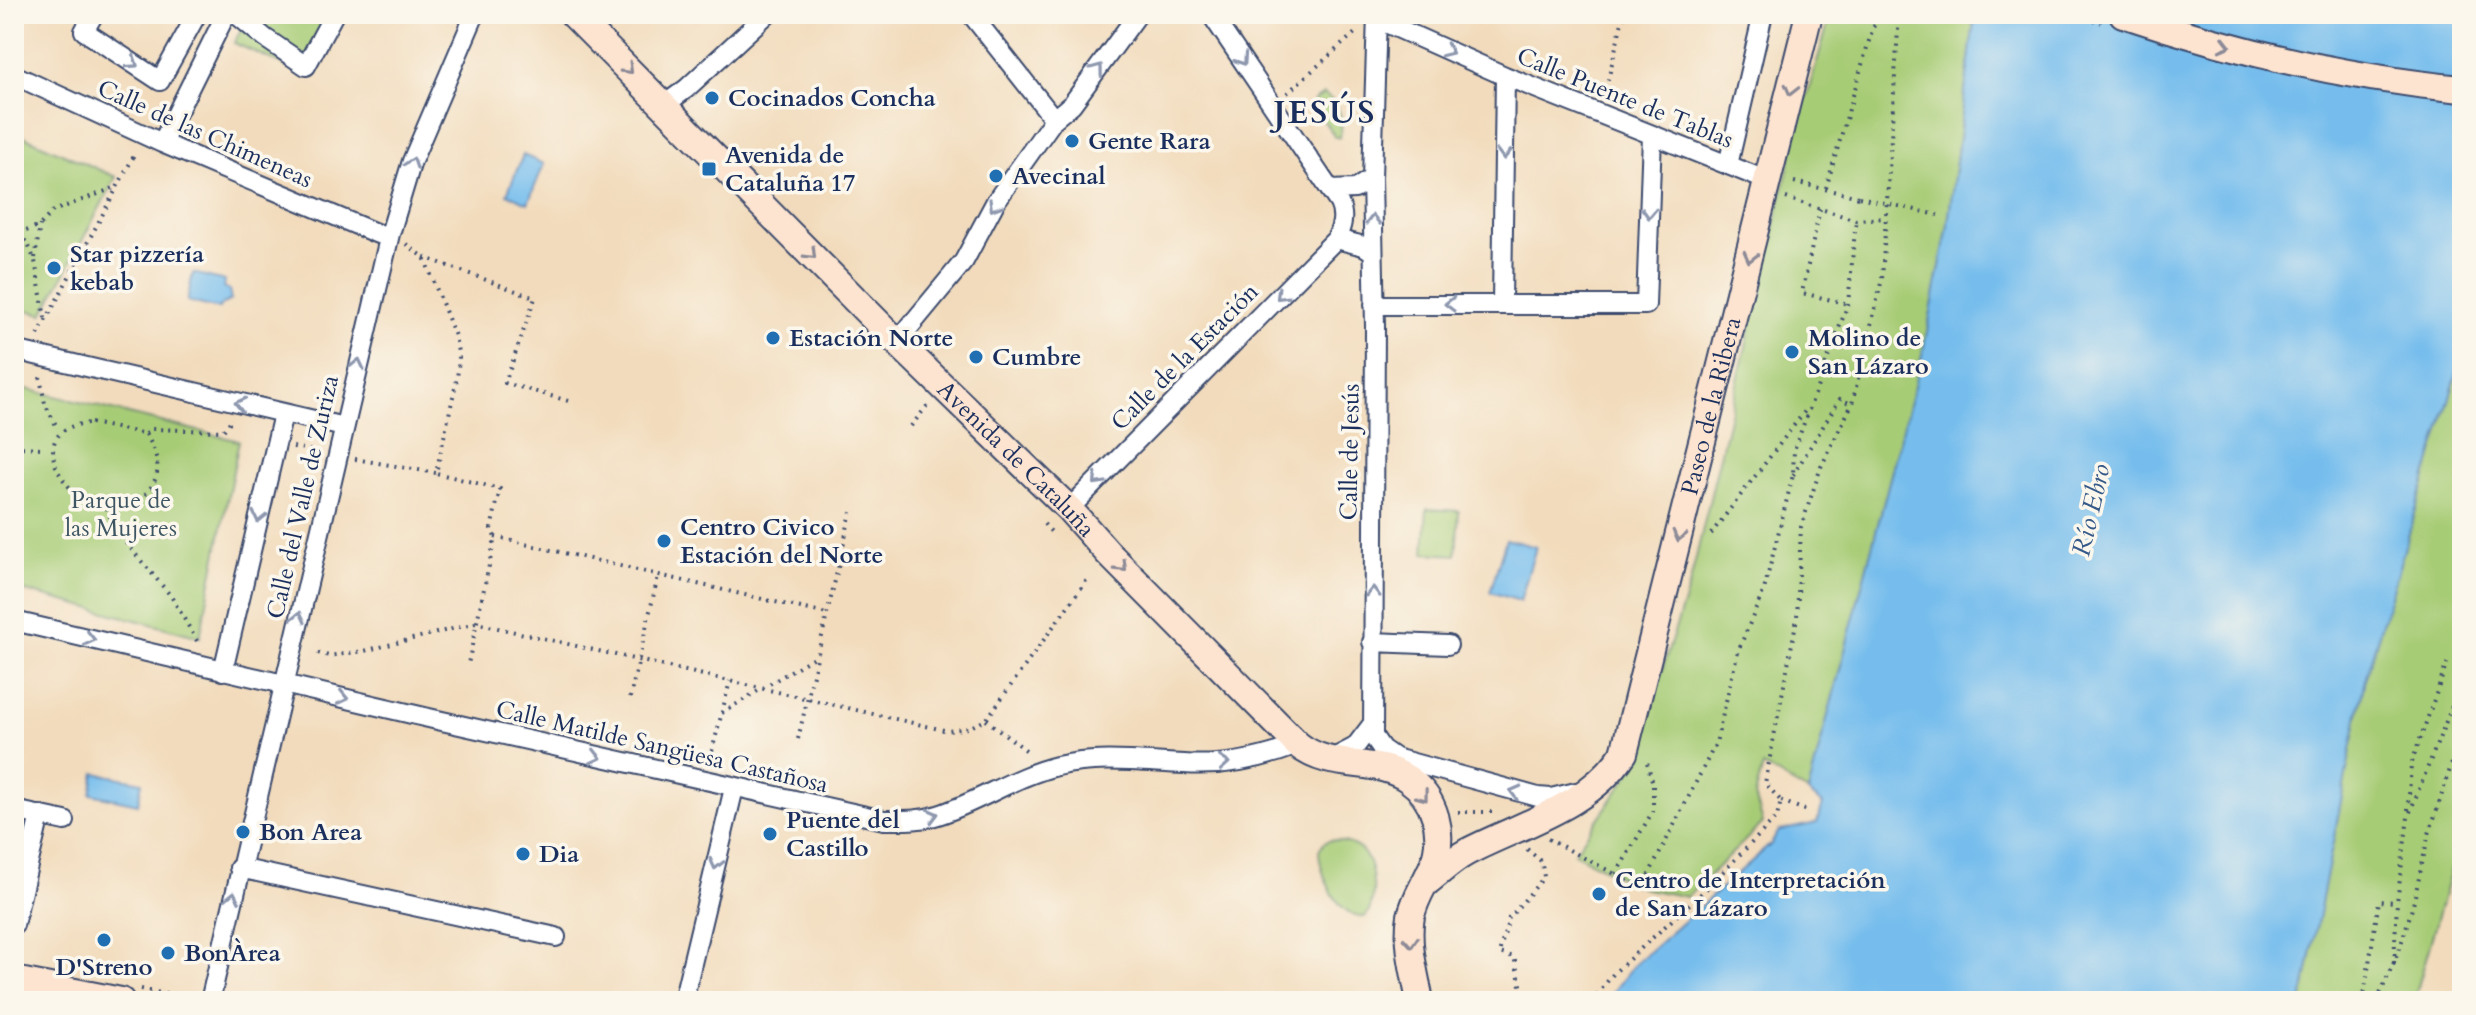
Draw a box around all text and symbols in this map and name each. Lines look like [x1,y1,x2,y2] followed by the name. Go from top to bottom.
[2217,36,2231,53] one-way arrow
[1512,40,1738,156] street label: Calle Puente de Tablas
[1440,41,1454,57] one-way arrow
[1232,51,1247,66] one-way arrow
[125,53,139,68] one-way arrow
[619,60,633,74] one-way arrow
[1088,63,1103,77] one-way arrow
[92,72,318,196] street label: Calle de las Chimeneas
[728,82,936,115] place label: Cocinados Concha
[1783,82,1800,96] one-way arrow
[703,89,721,107] marker: Cocinados Concha
[1270,91,1376,135] district label: JESÚS
[1088,125,1211,158] place label: Gente Rara
[1063,132,1081,150] marker: Gente Rara
[725,139,855,200] place label: Avenida de Cataluña 17
[1495,148,1513,161] one-way arrow
[402,157,418,171] one-way arrow
[700,160,718,178] marker: Avenida de Cataluña 17
[1012,160,1105,193] place label: Avecinal
[987,167,1005,185] marker: Avecinal
[988,197,1004,212] one-way arrow
[1641,207,1658,220] one-way arrow
[1364,213,1382,226] one-way arrow
[70,238,204,299] place label: Star pizzería kebab
[802,245,816,259] one-way arrow
[1742,249,1759,263] one-way arrow
[45,259,63,277] marker: Star pizzería kebab
[1104,276,1266,438] street label: Calle de la Estación
[1276,286,1290,300] one-way arrow
[1443,295,1456,313] one-way arrow
[1673,313,1749,498] street label: Paseo de la Ribera
[789,322,953,355] place label: Estación Norte
[1808,322,1929,383] place label: Molino de San Lázaro
[764,329,782,347] marker: Estación Norte
[992,341,1081,374] place label: Cumbre
[1783,343,1801,361] marker: Molino de San Lázaro
[967,348,985,366] marker: Cumbre
[349,358,366,371] one-way arrow
[259,371,347,622] street label: Calle del Valle de Zuriza
[930,373,1103,545] street label: Avenida de Cataluña
[1332,383,1368,521] street label: Calle de Jesús
[234,396,248,413] one-way arrow
[2063,460,2119,560] water label: Río Ebro
[1093,471,1107,485] one-way arrow
[65,484,177,545] park label: Parque de las Mujeres
[251,510,268,523] one-way arrow
[680,511,883,572] place label: Centro Civico Estación del Norte
[1672,529,1689,542] one-way arrow
[655,532,673,550] marker: Centro Civico Estación del Norte
[1113,558,1127,572] one-way arrow
[1364,585,1381,598] one-way arrow
[290,611,307,625] one-way arrow
[82,630,96,647] one-way arrow
[336,689,349,706] one-way arrow
[493,693,832,801] street label: Calle Matilde Sangüesa Castañosa
[589,747,603,764] one-way arrow
[1218,755,1231,772] one-way arrow
[1509,784,1523,801] one-way arrow
[1414,787,1428,802] one-way arrow
[786,804,900,865] place label: Puente del Castillo
[925,808,939,825] one-way arrow
[259,816,362,849] place label: Bon Area
[234,823,252,841] marker: Bon Area
[761,825,779,843] marker: Puente del Castillo
[539,838,579,871] place label: Dia
[514,845,532,863] marker: Dia
[708,856,725,870] one-way arrow
[1615,864,1886,925] place label: Centro de Interpretación de San Lázaro
[1590,885,1608,903] marker: Centro de Interpretación de San Lázaro
[224,891,241,905] one-way arrow
[95,931,113,949] marker: D'Streno
[1402,936,1419,949] one-way arrow
[184,937,281,970] place label: BonÀrea
[159,944,177,962] marker: BonÀrea
[55,951,153,984] place label: D'Streno

